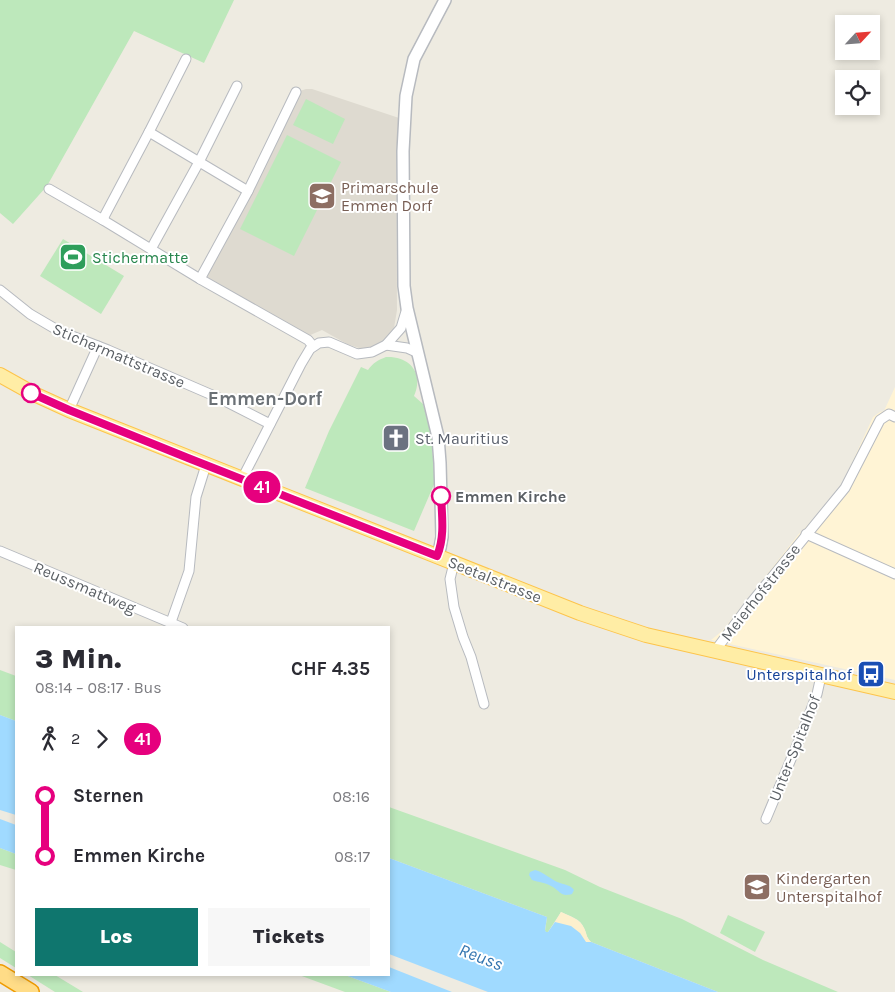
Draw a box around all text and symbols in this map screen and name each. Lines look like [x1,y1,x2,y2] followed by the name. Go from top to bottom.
[835,15,880,60] north arrow
[835,15,880,115] map controls
[835,70,880,115] button: locate
[341,178,439,215] place label: Primarschule Emmen Dorf
[307,181,337,211] school or university icon: Primarschule Emmen Dorf
[58,242,88,272] sports icon: Stichermatte
[92,248,188,267] place label: Stichermatte
[50,319,188,392] street label: Stichermattstrasse
[21,383,41,403] unlabelled marker
[208,388,323,410] district label: Emmen-Dorf
[381,423,411,453] church icon: St. Mauritius
[415,429,509,448] place label: St. Mauritius
[240,471,284,503] line badge: 41
[253,476,271,498] text: 41
[431,486,451,506] marker: Emmen Kirche
[455,487,566,506] place label: Emmen Kirche
[717,540,804,645] street label: Meierhofstrasse
[445,552,544,607] street label: Seetalstrasse
[31,557,139,618] street label: Reussmattweg
[35,642,121,675] text: 3 Min.
[291,658,370,680] text: CHF 4.35
[856,659,886,689] bus stop icon: Unterspitalhof
[746,665,853,684] place label: Unterspitalhof
[35,678,162,697] text: 08:14 – 08:17 · Bus
[765,692,825,804] street label: Unter-Spitalhof
[35,725,63,753] icon: walk
[88,725,116,753] icon: forward
[134,728,151,750] text: 41
[71,729,80,748] text: 2
[73,785,144,807] text: Sternen
[333,787,370,806] text: 08:16
[73,845,205,867] text: Emmen Kirche
[334,847,370,866] text: 08:17
[776,869,882,906] place label: Kindergarten Unterspitalhof
[742,872,772,902] school or university icon: Kindergarten Unterspitalhof
[35,908,198,966] button: Los
[208,908,370,966] button: Tickets
[456,939,506,975] water label: Reuss

